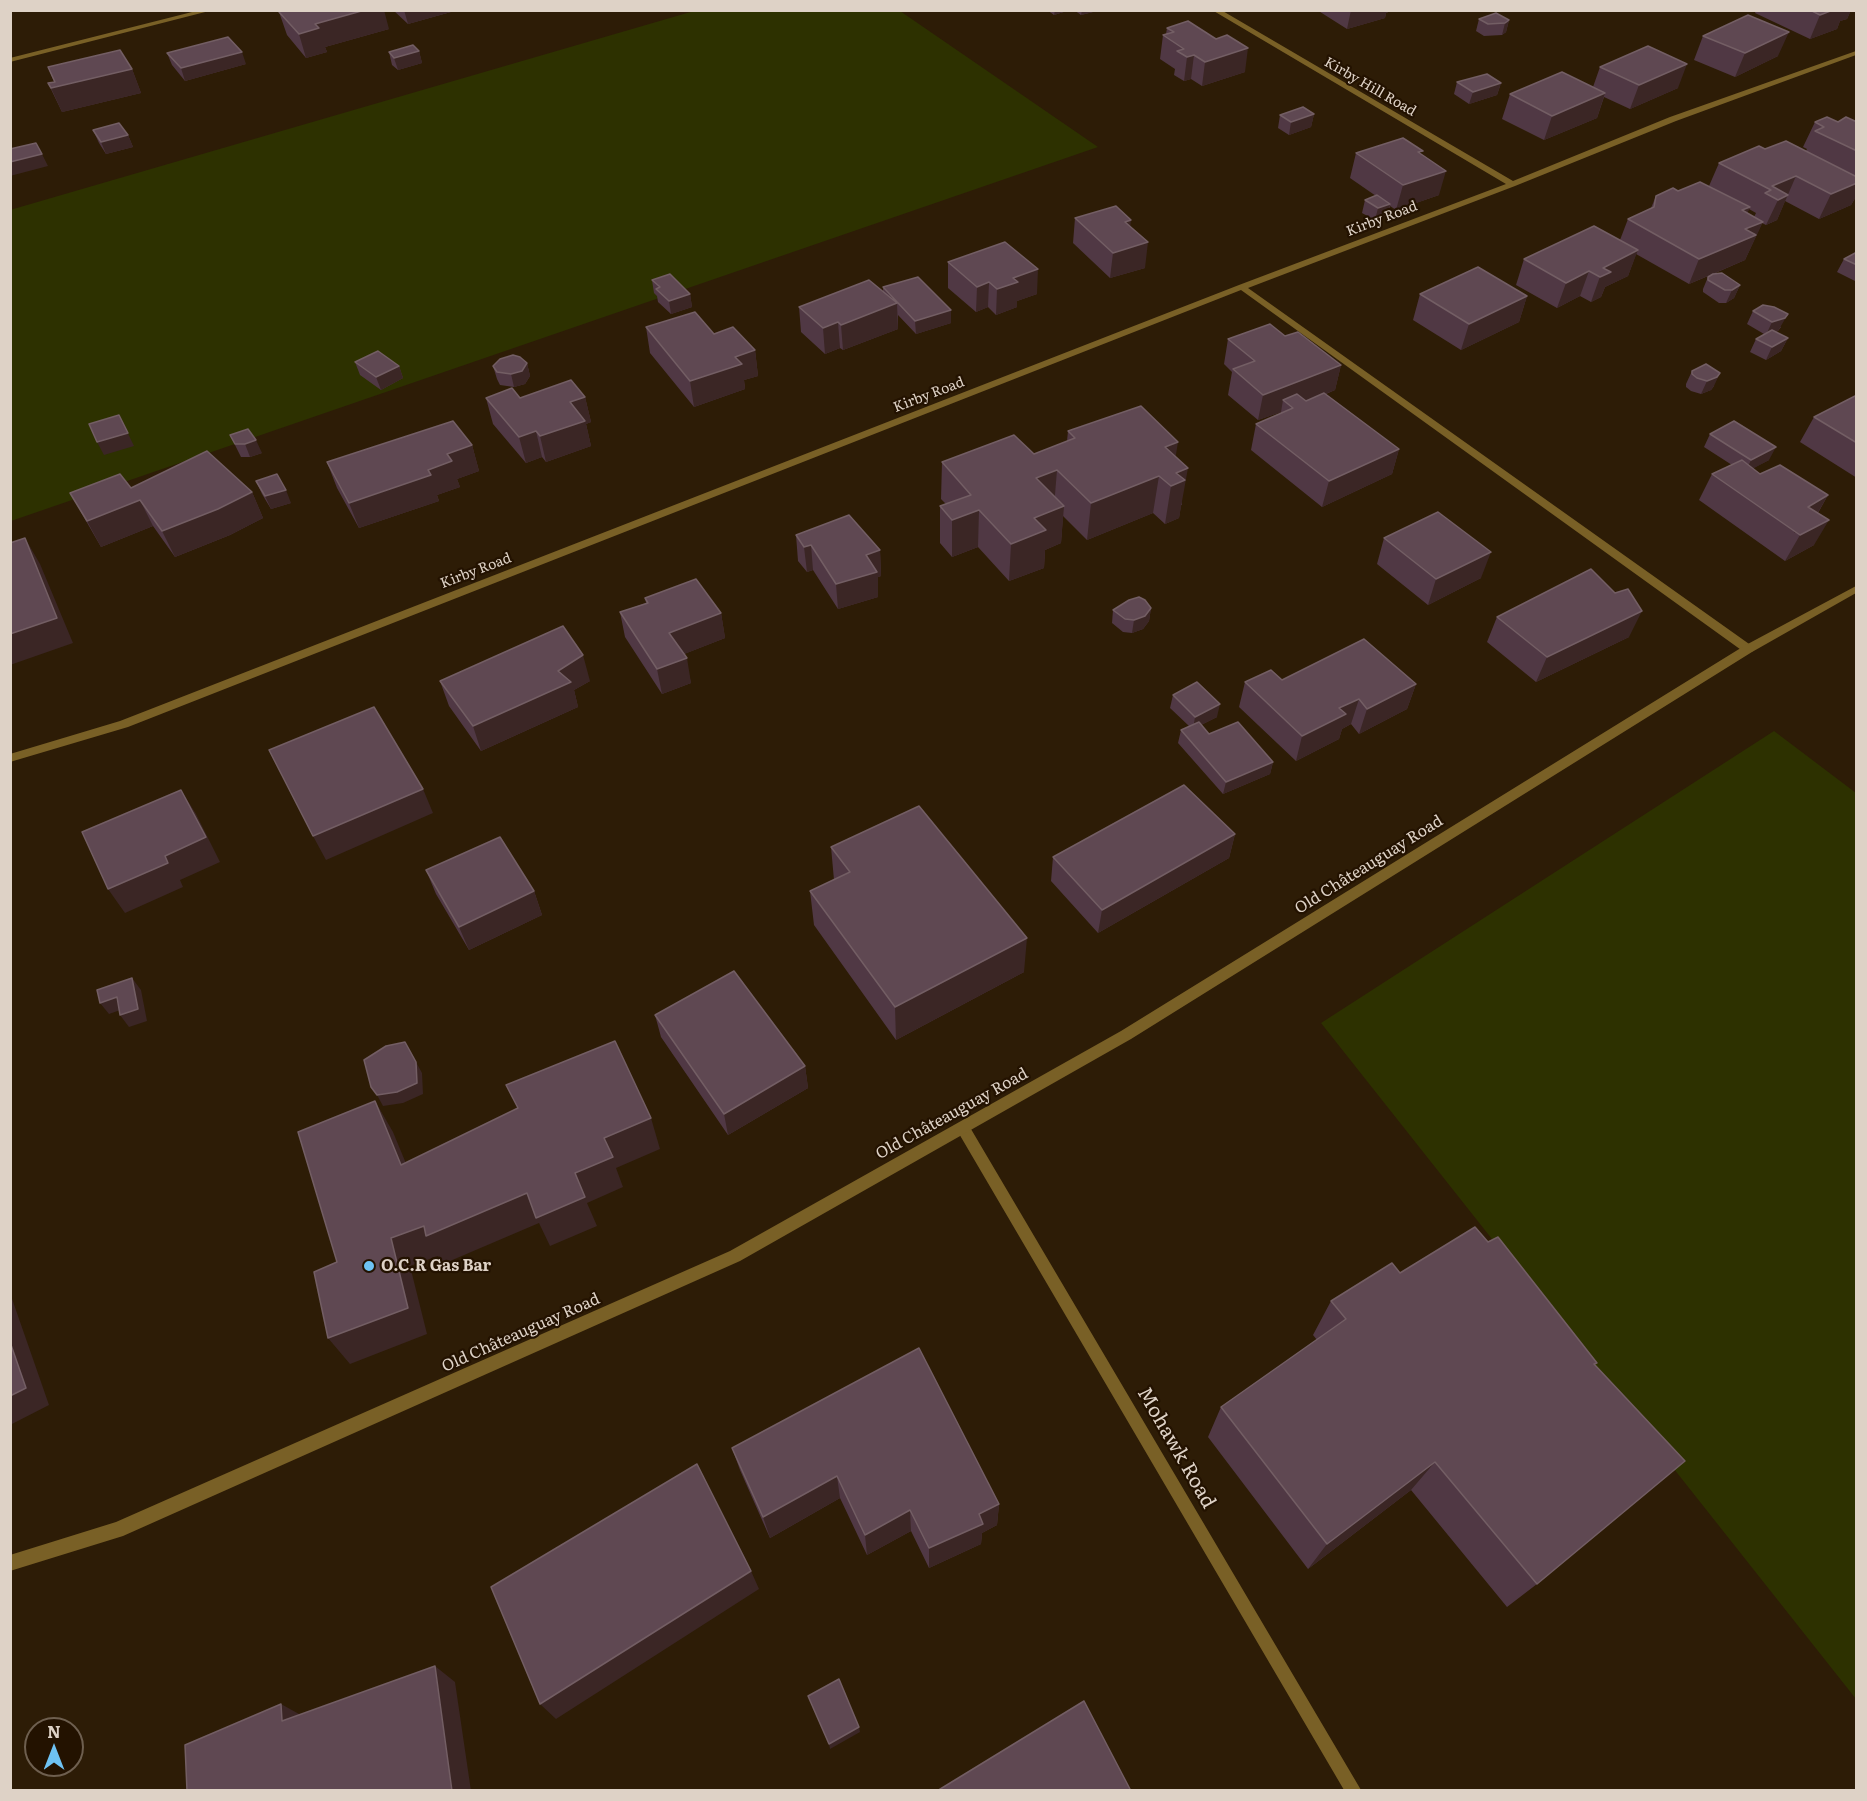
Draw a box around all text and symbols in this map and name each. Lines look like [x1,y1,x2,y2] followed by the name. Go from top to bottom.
[1321,54,1419,120] street label: Kirby Hill Road
[1344,198,1420,240] street label: Kirby Road
[891,374,967,416] street label: Kirby Road
[438,550,514,592] street label: Kirby Road
[1291,812,1447,918] street label: Old Châteauguay Road
[873,1064,1031,1164] street label: Old Châteauguay Road
[381,1256,491,1276] place label: O.C.R Gas Bar
[362,1259,376,1273] marker: O.C.R Gas Bar
[439,1289,603,1377] street label: Old Châteauguay Road
[1132,1383,1220,1513] street label: Mohawk Road
[24,1717,84,1777] north arrow
[47,1719,61,1743] text: N

